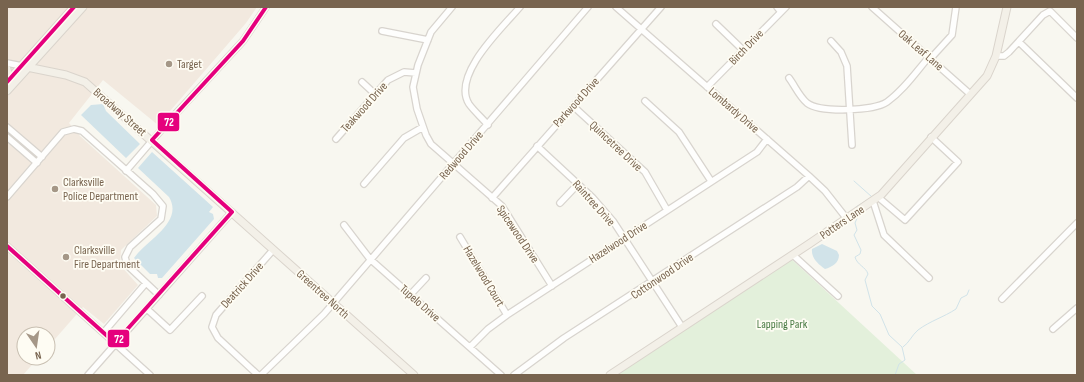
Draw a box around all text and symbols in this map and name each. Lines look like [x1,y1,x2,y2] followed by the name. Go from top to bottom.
[726,26,767,68] street label: Birch Drive
[895,27,947,74] street label: Oak Leaf Lane
[177,57,202,72] place label: Target
[164,59,174,69] marker: Target
[550,74,603,130] street label: Parkwood Drive
[338,79,391,136] street label: Teakwood Drive
[705,84,762,137] street label: Lombardy Drive
[90,85,150,140] street label: Broadway Street
[157,112,180,132] line badge: 72
[164,116,174,129] text: 72
[586,118,645,175] street label: Quincetree Drive
[436,128,487,183] street label: Redwood Drive
[63,175,139,204] place label: Clarksville Police Department
[569,177,618,230] street label: Raintree Drive
[50,184,60,194] marker: Clarksville Police Department
[817,202,868,243] street label: Potters Lane
[493,203,542,266] street label: Spicewood Drive
[586,218,650,267] street label: Hazelwood Drive
[74,243,140,272] place label: Clarksville Fire Department
[460,243,508,310] street label: Hazelwood Court
[628,250,697,303] street label: Cottonwood Drive
[61,252,71,262] marker: Clarksville Fire Department
[218,259,267,312] street label: Deatrick Drive
[293,267,352,322] street label: Greentree North
[396,282,443,325] street label: Tupelo Drive
[58,291,68,301] unlabelled marker
[757,317,808,332] park label: Lapping Park
[16,326,56,366] north arrow
[107,329,130,348] line badge: 72
[114,333,124,346] text: 72
[34,348,42,362] text: N

